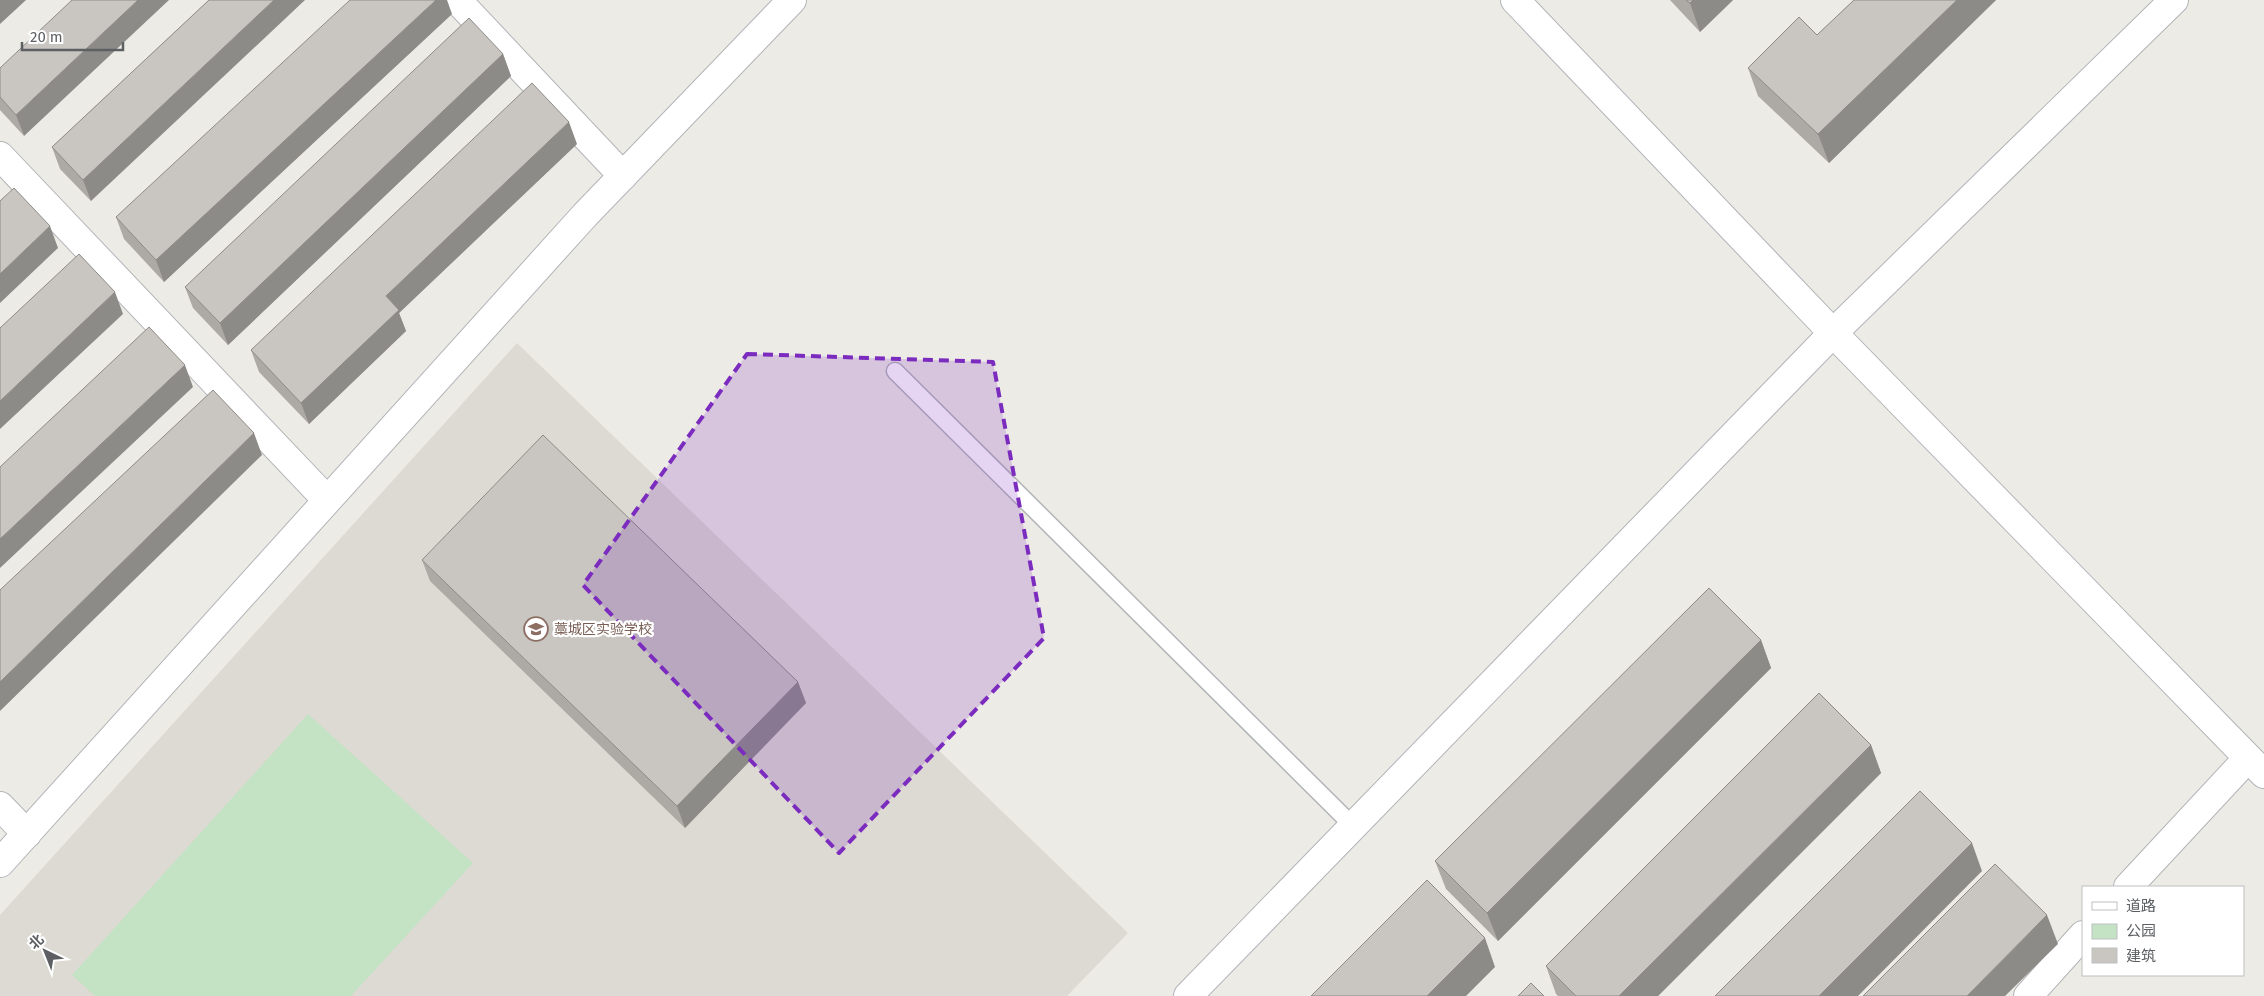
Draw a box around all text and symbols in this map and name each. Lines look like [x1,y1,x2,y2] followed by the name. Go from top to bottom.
[22,20,124,52] scale bar
[30,28,63,46] text: 20 m
[523,616,549,642] school or university icon: 藁城区实验学校
[554,621,652,638] place label: 藁城区实验学校
[2082,886,2244,976] legend
[2126,897,2156,915] text: 道路
[2126,922,2156,940] text: 公园
[20,926,70,976] north arrow
[26,931,47,953] text: 北
[2126,947,2156,965] text: 建筑

